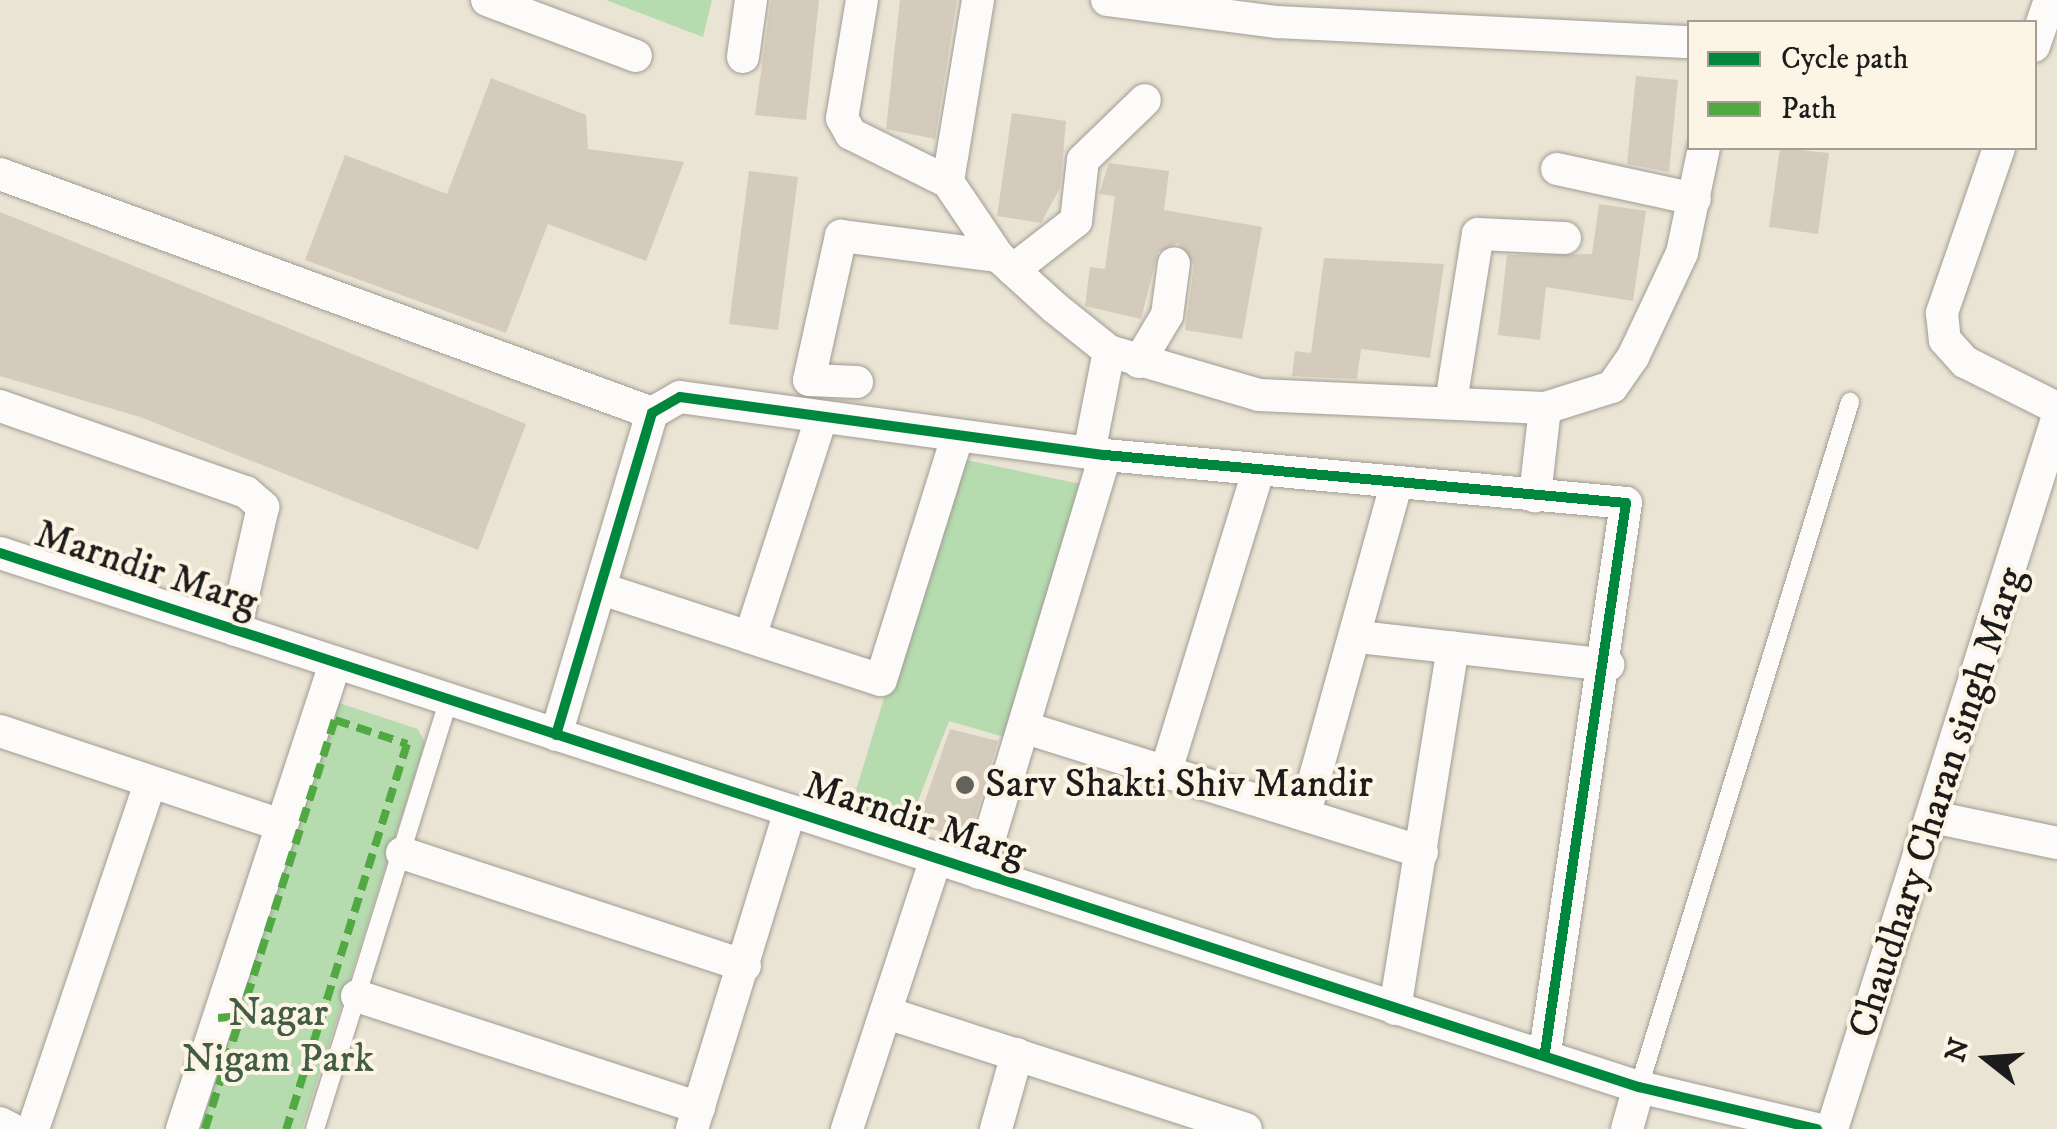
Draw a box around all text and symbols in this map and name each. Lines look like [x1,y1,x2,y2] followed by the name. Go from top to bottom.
[1687,20,2037,150] legend
[1781,41,1909,78] text: Cycle path
[1781,91,1837,128] text: Path
[29,511,263,627] street label: Marndir Marg
[1839,562,2037,1044] street label: Chaudhary Charan singh Marg
[985,761,1373,809] place label: Sarv Shakti Shiv Mandir
[798,762,1032,878] street label: Marndir Marg
[954,774,976,796] marker: Sarv Shakti Shiv Mandir
[182,990,374,1084] park label: Nagar Nigam Park
[1937,1009,2037,1109] north arrow
[1938,1034,1978,1066] text: N

